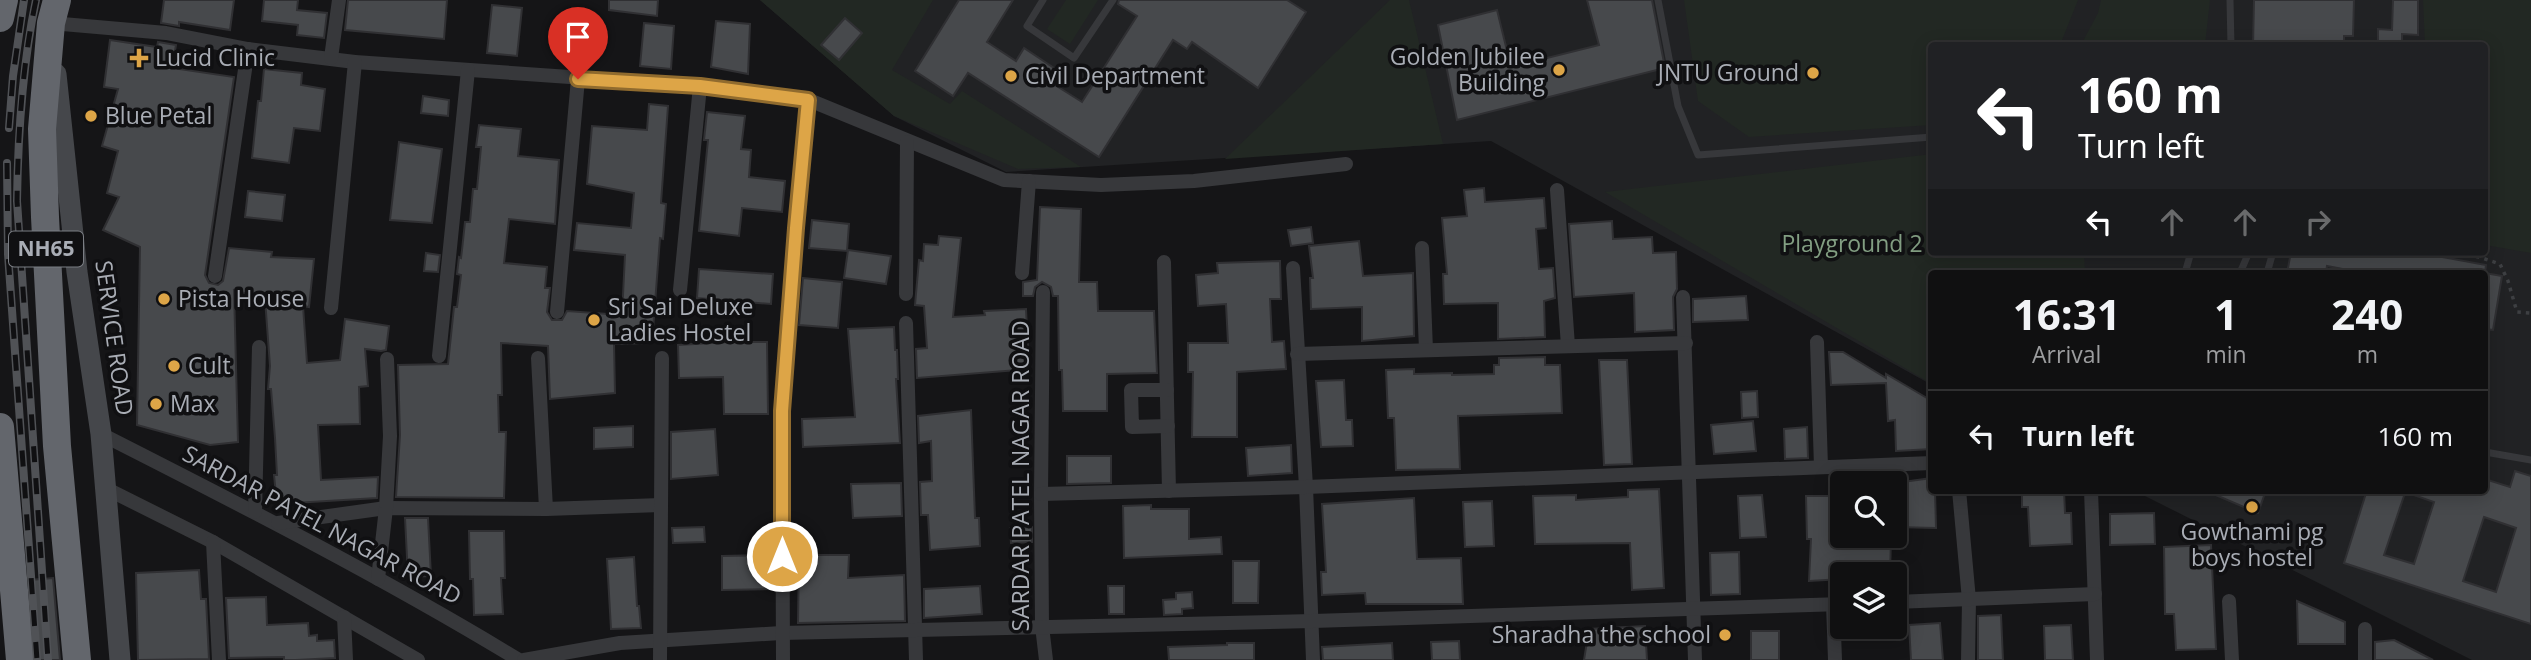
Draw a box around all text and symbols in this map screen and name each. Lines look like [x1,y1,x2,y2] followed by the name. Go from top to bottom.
[548,7,608,79] pin
[559,18,597,56] icon: arrive
[1390,40,1545,98] place label: Golden Jubilee Building
[155,41,275,73] place label: Lucid Clinic
[129,48,149,68] marker: Lucid Clinic
[1656,56,1799,88] place label: JNTU Ground
[1025,59,1205,91] place label: Civil Department
[2078,61,2223,127] text: 160 m
[1551,62,1567,78] marker: Golden Jubilee Building
[1805,65,1821,81] marker: JNTU Ground
[1003,68,1019,84] marker: Civil Department
[1963,70,2054,161] icon: left
[105,99,212,131] place label: Blue Petal
[83,108,99,124] marker: Blue Petal
[2078,124,2204,167] text: Turn left
[2080,203,2118,241] icon: left
[2153,203,2191,241] icon: ahead
[2226,203,2264,241] icon: ahead
[2299,203,2337,241] icon: right
[1781,227,1923,259] park label: Playground 2
[9,232,83,266] road number: NH65
[88,258,142,417] street label: SERVICE ROAD
[178,282,304,314] place label: Pista House
[2013,285,2121,342] text: 16:31
[2214,285,2238,342] text: 1
[2331,285,2403,342] text: 240
[608,290,753,348] place label: Sri Sai Deluxe Ladies Hostel
[156,291,172,307] marker: Pista House
[586,312,602,328] marker: Sri Sai Deluxe Ladies Hostel
[1004,320,1036,632] street label: SARDAR PATEL NAGAR ROAD
[2032,338,2101,370] text: Arrival
[2205,338,2247,370] text: min
[2357,338,2378,370] text: m
[188,349,231,381] place label: Cult
[166,358,182,374] marker: Cult
[170,387,216,419] place label: Max
[148,396,164,412] marker: Max
[1963,417,2001,455] icon: left
[2022,418,2134,454] text: Turn left
[2378,418,2453,454] text: 160 m
[178,437,467,611] street label: SARDAR PATEL NAGAR ROAD
[1830,471,1907,639] map controls
[1830,471,1907,548] button: search
[2244,499,2260,515] marker: Gowthami pg boys hostel
[2180,515,2324,573] place label: Gowthami pg boys hostel
[745,519,819,593] position arrow
[1830,562,1907,639] button: layers
[1492,618,1711,650] place label: Sharadha the school
[1717,627,1733,643] marker: Sharadha the school

